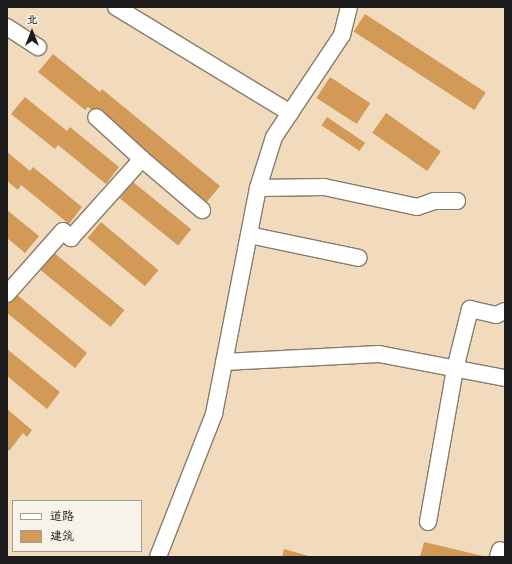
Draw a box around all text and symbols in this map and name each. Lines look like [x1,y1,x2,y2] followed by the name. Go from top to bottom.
[12,12,52,52] north arrow
[27,13,38,26] text: 北
[12,500,142,552] legend
[50,509,74,524] text: 道路
[50,529,74,544] text: 建筑

